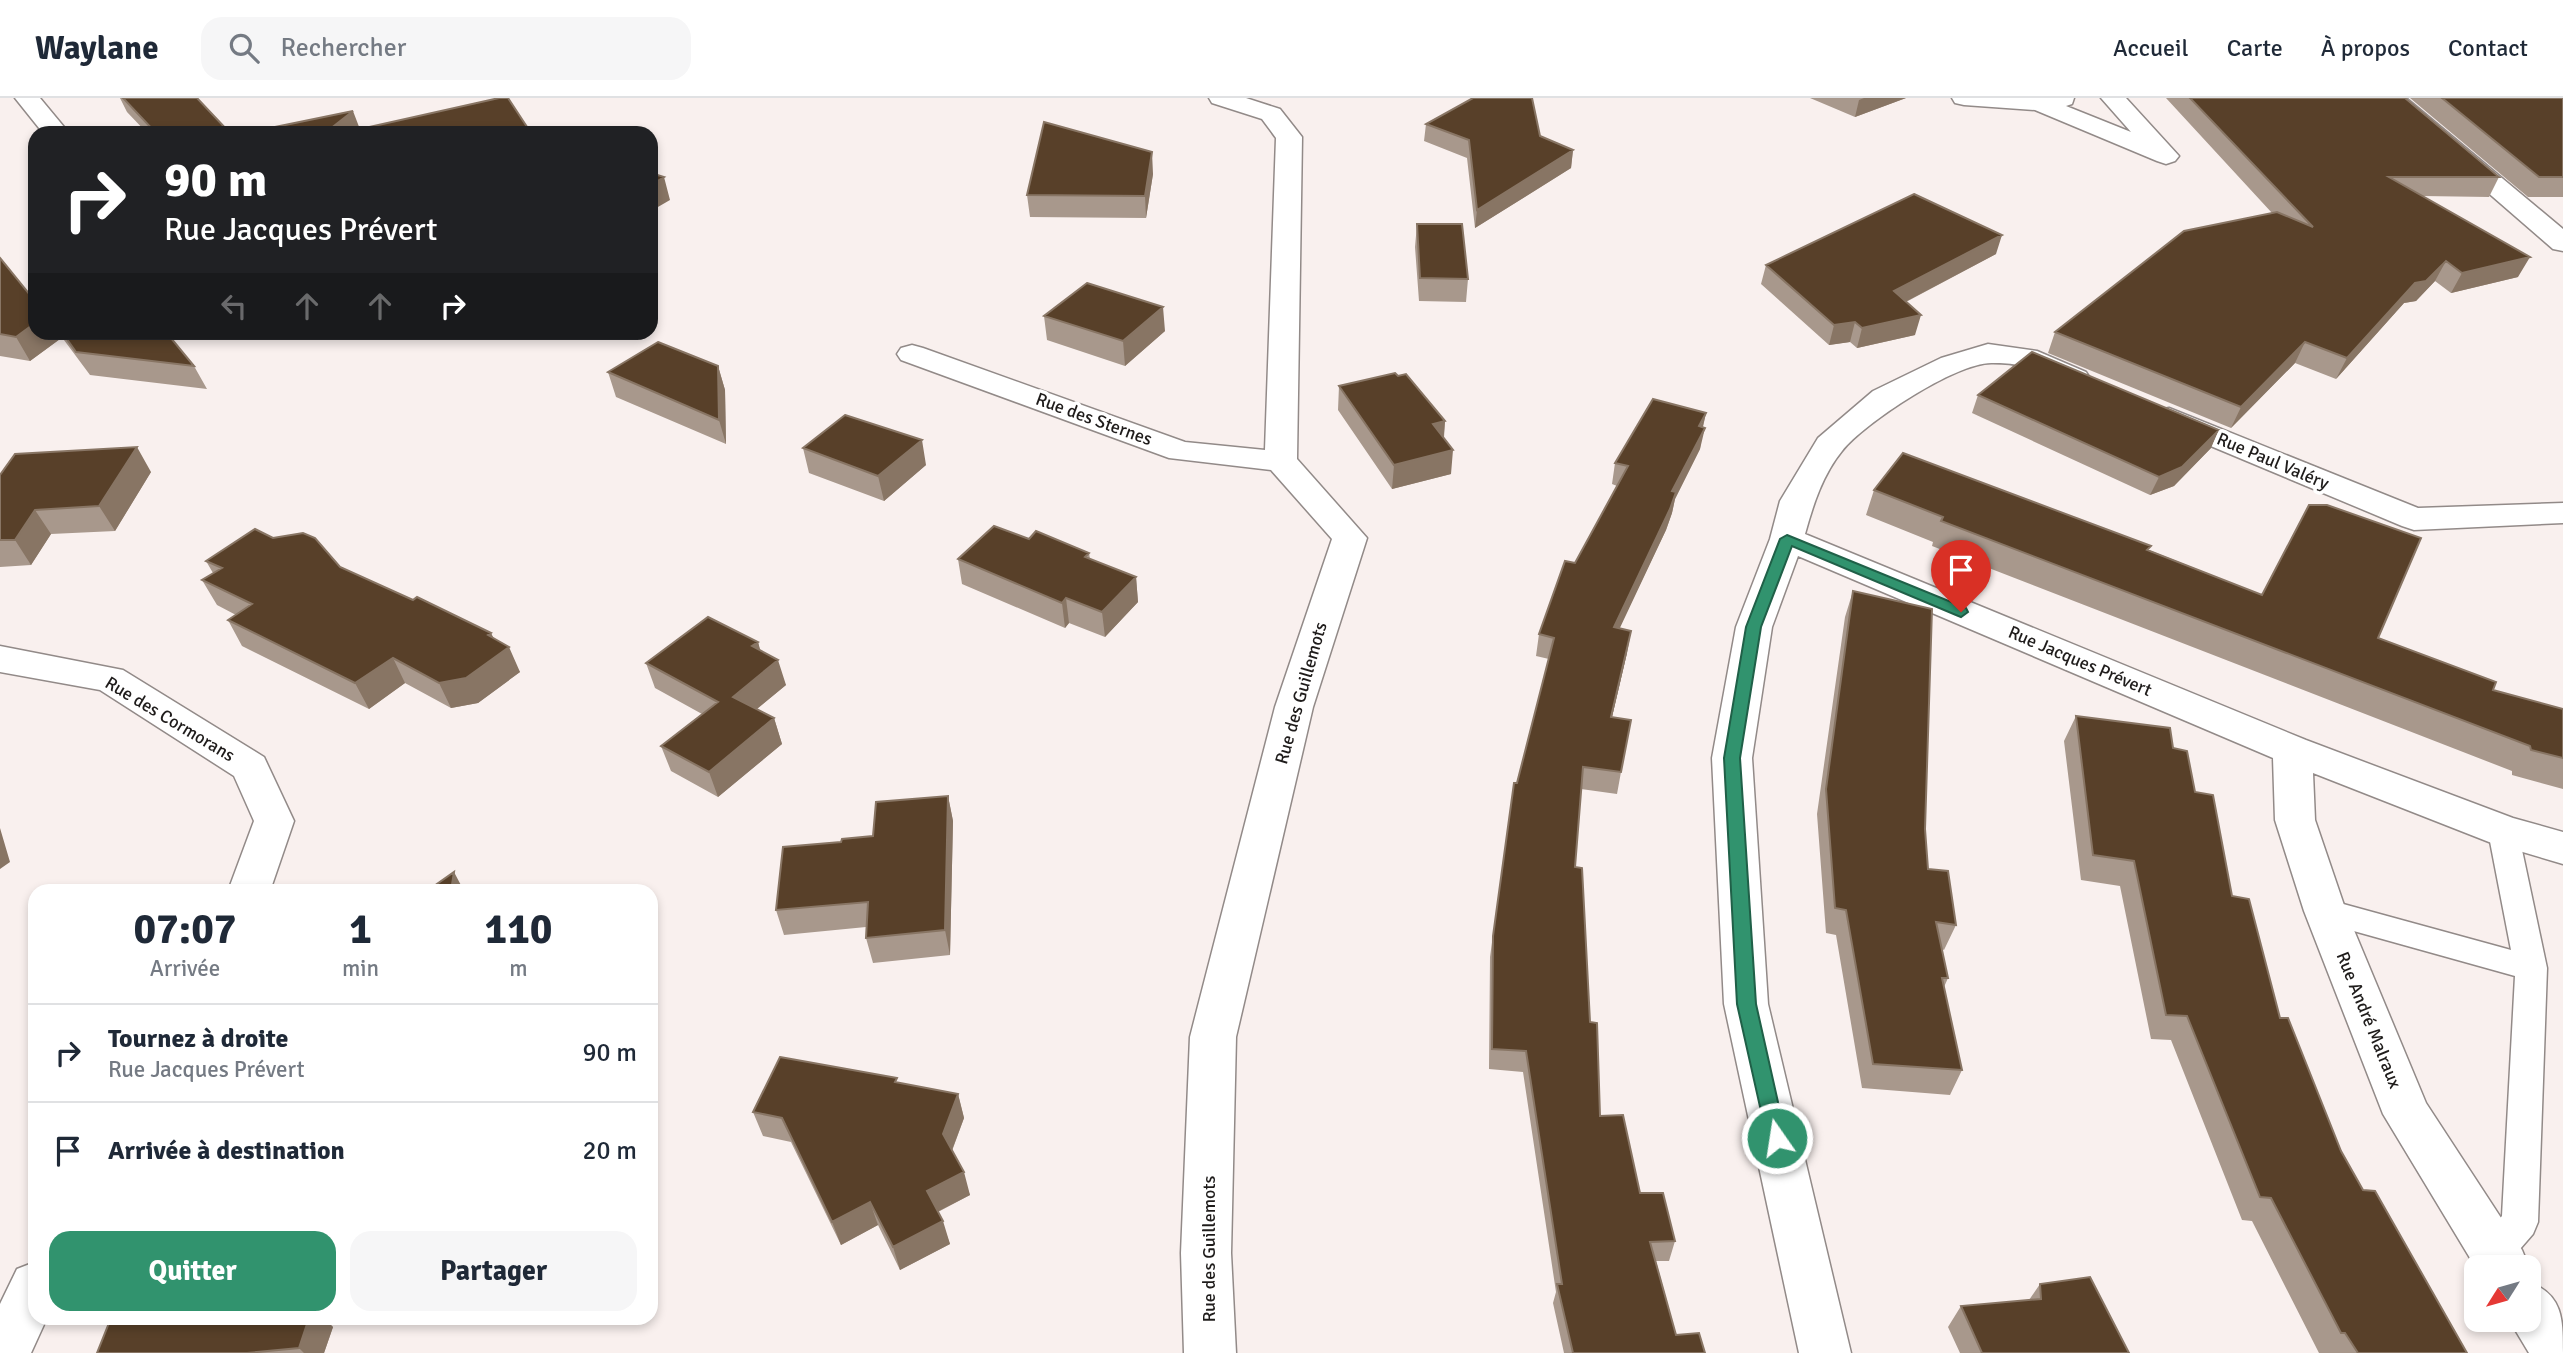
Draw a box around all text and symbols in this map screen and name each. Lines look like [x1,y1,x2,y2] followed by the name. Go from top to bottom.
[201,17,691,80] search box
[35,28,159,69] text: Waylane
[225,29,263,67] icon: search
[281,32,406,64] text: Rechercher
[2113,33,2189,63] text: Accueil
[2227,33,2283,63] text: Carte
[2321,33,2410,63] text: À propos
[2448,33,2528,63] text: Contact
[164,150,267,210] text: 90 m
[49,154,140,245] icon: right
[164,210,437,249] text: Rue Jacques Prévert
[215,287,253,325] icon: left
[288,287,326,325] icon: ahead
[361,287,399,325] icon: ahead
[434,287,472,325] icon: right
[1033,388,1155,450] street label: Rue des Sternes
[2214,428,2333,495] street label: Rue Paul Valéry
[1931,540,1991,612] pin
[1942,551,1980,589] icon: arrive
[1270,619,1332,767] street label: Rue des Guillemots
[2005,621,2155,701] street label: Rue Jacques Prévert
[101,672,239,766] street label: Rue des Cormorans
[133,904,237,955] text: 07:07
[349,904,372,955] text: 1
[484,904,553,955] text: 110
[2332,948,2407,1092] street label: Rue André Malraux
[150,954,220,983] text: Arrivée
[342,954,379,983] text: min
[509,954,528,983] text: m
[108,1023,288,1055] text: Tournez à droite
[49,1034,87,1072] icon: right
[582,1037,637,1069] text: 90 m
[108,1055,304,1084] text: Rue Jacques Prévert
[1740,1101,1814,1175] position arrow
[49,1132,87,1170] icon: arrive
[108,1135,345,1167] text: Arrivée à destination
[582,1135,637,1167] text: 20 m
[1198,1176,1220,1322] street label: Rue des Guillemots
[49,1231,336,1311] button: Quitter
[350,1231,637,1311] button: Partager
[2464,1255,2541,1332] north arrow
[2464,1255,2541,1332] map controls

